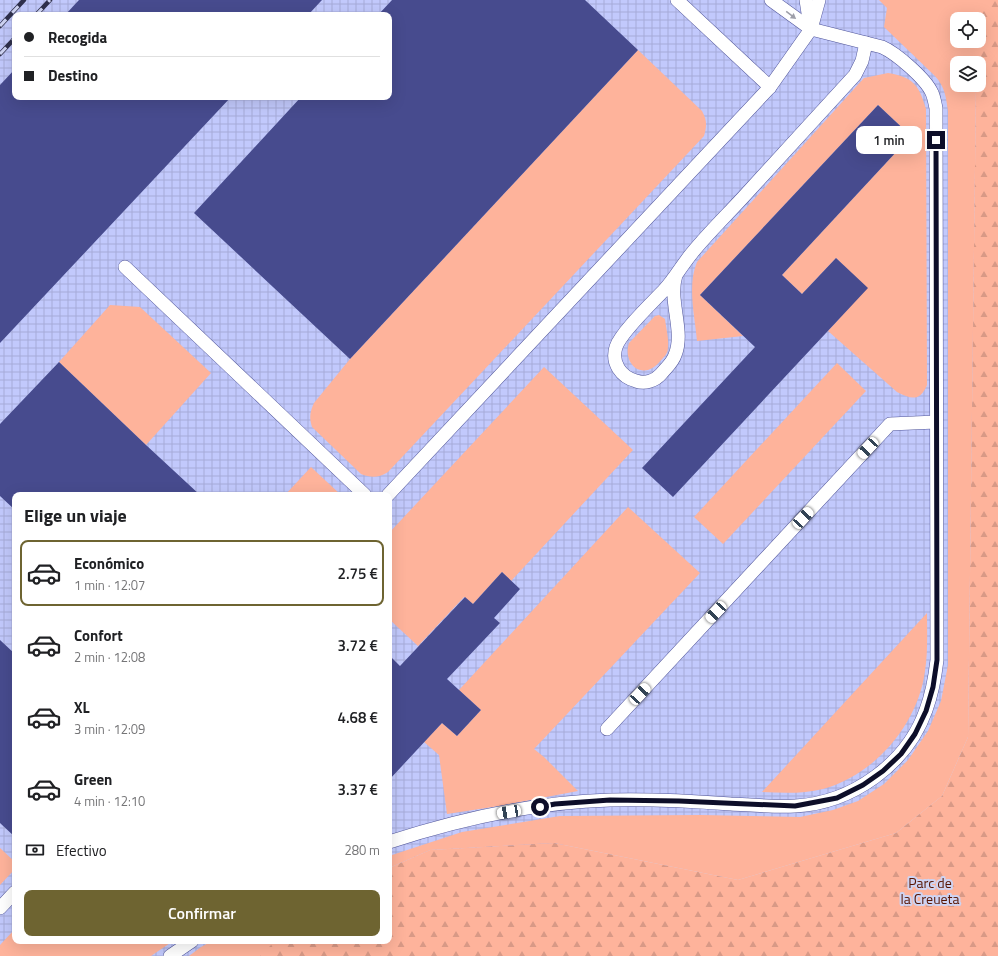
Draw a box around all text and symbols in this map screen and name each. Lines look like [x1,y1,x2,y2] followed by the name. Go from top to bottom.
[785,11,796,19] one-way arrow
[950,12,986,92] map controls
[950,12,986,48] button: locate
[48,26,107,49] text: Recogida
[950,56,986,92] button: layers
[48,64,98,87] text: Destino
[856,126,922,154] callout: 1 min
[873,130,905,150] text: 1 min
[927,131,945,149] route end
[855,435,881,461] car
[24,502,127,529] text: Elige un viaje
[790,505,816,531] car
[74,552,144,575] text: Económico
[26,555,62,591] icon: car
[338,562,378,585] text: 2.75 €
[74,575,145,595] text: 1 min · 12:07
[703,599,729,625] car
[74,624,123,647] text: Confort
[26,627,62,663] icon: car
[338,634,378,657] text: 3.72 €
[74,647,145,667] text: 2 min · 12:08
[627,681,653,707] car
[74,696,90,719] text: XL
[26,699,62,735] icon: car
[338,706,378,729] text: 4.68 €
[74,719,145,739] text: 3 min · 12:09
[74,768,112,791] text: Green
[26,771,62,807] icon: car
[338,778,378,801] text: 3.37 €
[74,791,145,811] text: 4 min · 12:10
[531,798,549,816] route start
[496,804,522,820] car
[24,839,46,861] icon: cash
[56,839,107,862] text: Efectivo
[344,840,380,860] text: 280 m
[900,872,960,909] park label: Parc de la Creueta
[24,890,380,936] button: Confirmar

